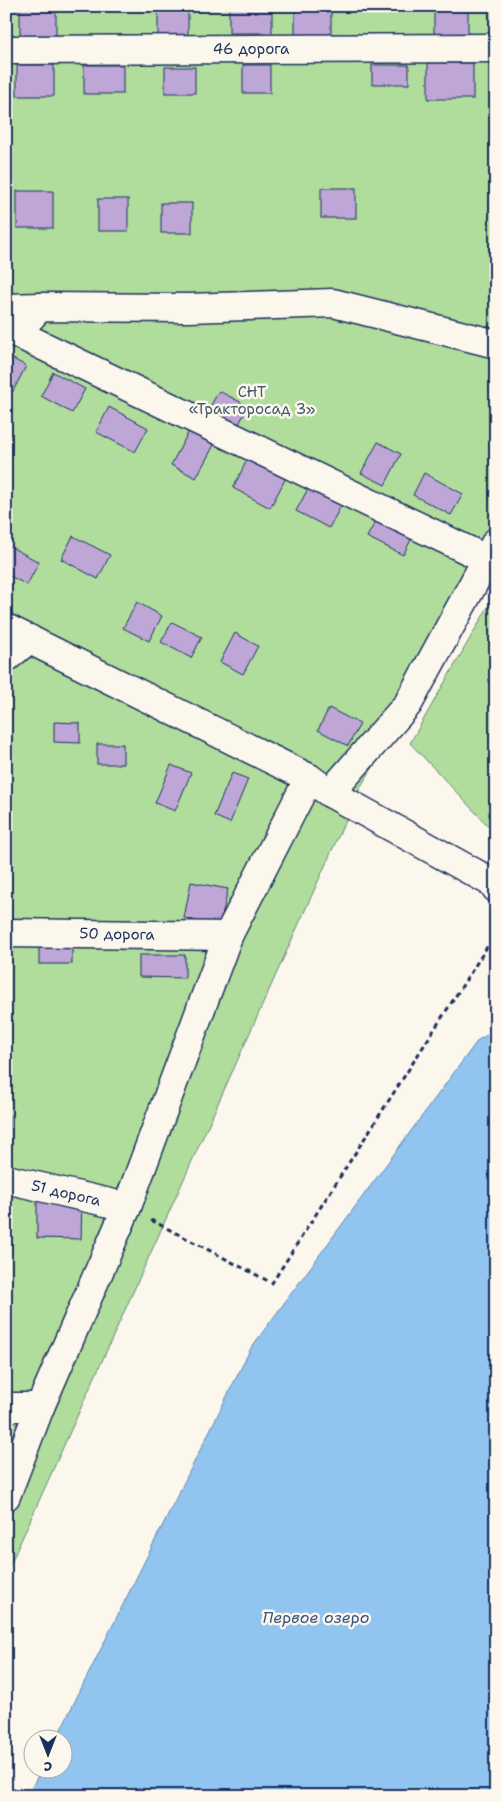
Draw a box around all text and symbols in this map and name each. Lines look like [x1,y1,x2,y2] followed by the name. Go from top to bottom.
[213,39,290,59] street label: 46 дорога
[189,382,315,419] park label: СНТ «Тракторосад 3»
[79,923,156,945] street label: 50 дорога
[29,1175,103,1211] street label: 51 дорога
[263,1607,370,1628] water label: Первое озеро
[22,1730,72,1780] north arrow
[44,1758,52,1776] text: С

